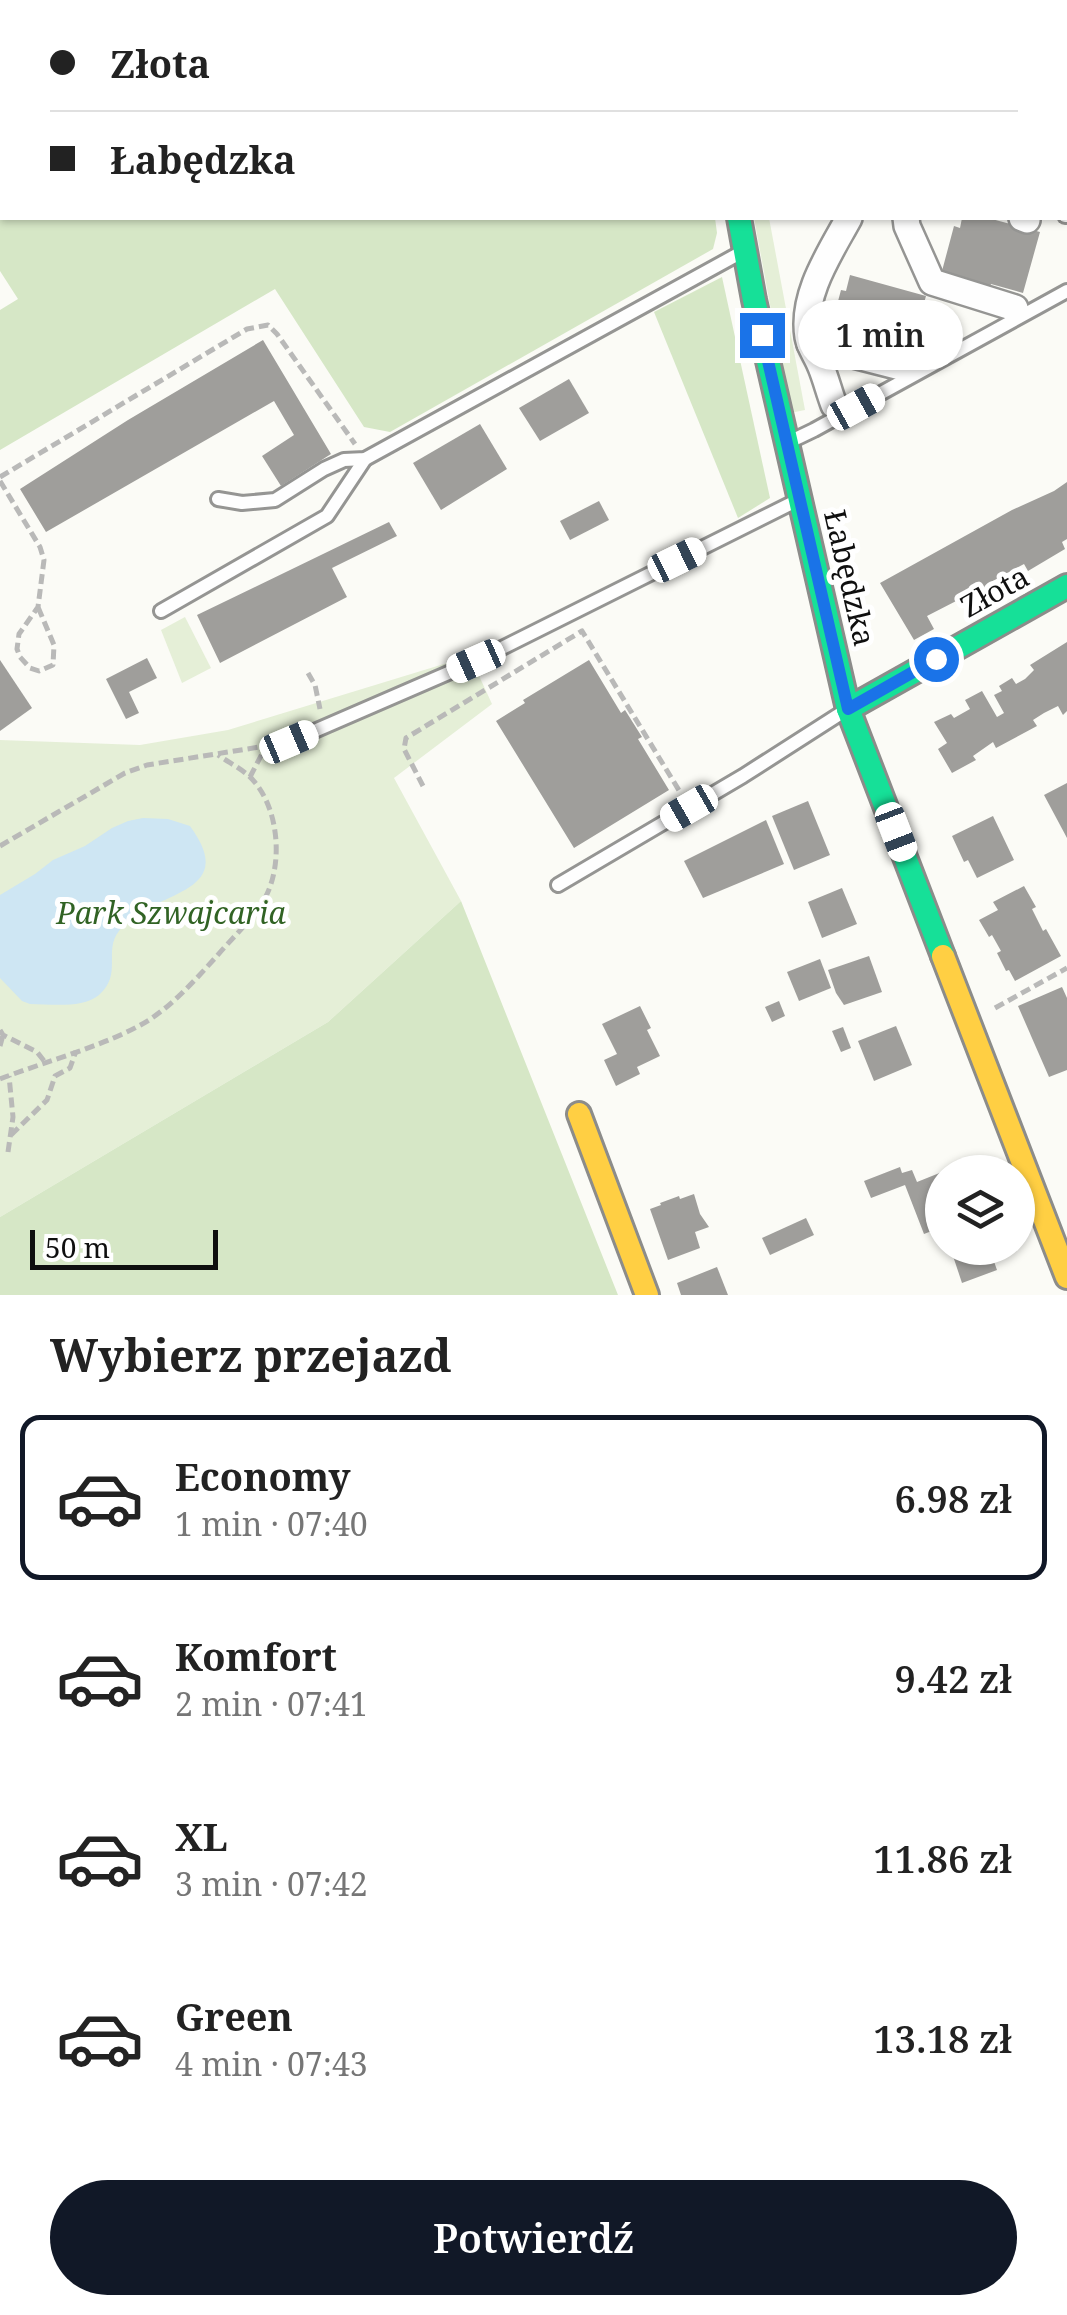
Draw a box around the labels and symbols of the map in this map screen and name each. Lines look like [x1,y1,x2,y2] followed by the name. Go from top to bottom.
[797,300,962,370] callout: 1 min
[740,313,785,358] route end
[822,379,890,435] car
[815,506,886,650] street label: Łabędzka
[643,533,711,587] car
[953,555,1036,626] street label: Złota
[442,635,510,687] car
[914,637,959,682] route start
[256,716,322,768] car
[656,780,722,836] car
[871,799,921,865] car
[55,892,286,933] park label: Park Szwajcaria
[30,1225,218,1270] scale bar

